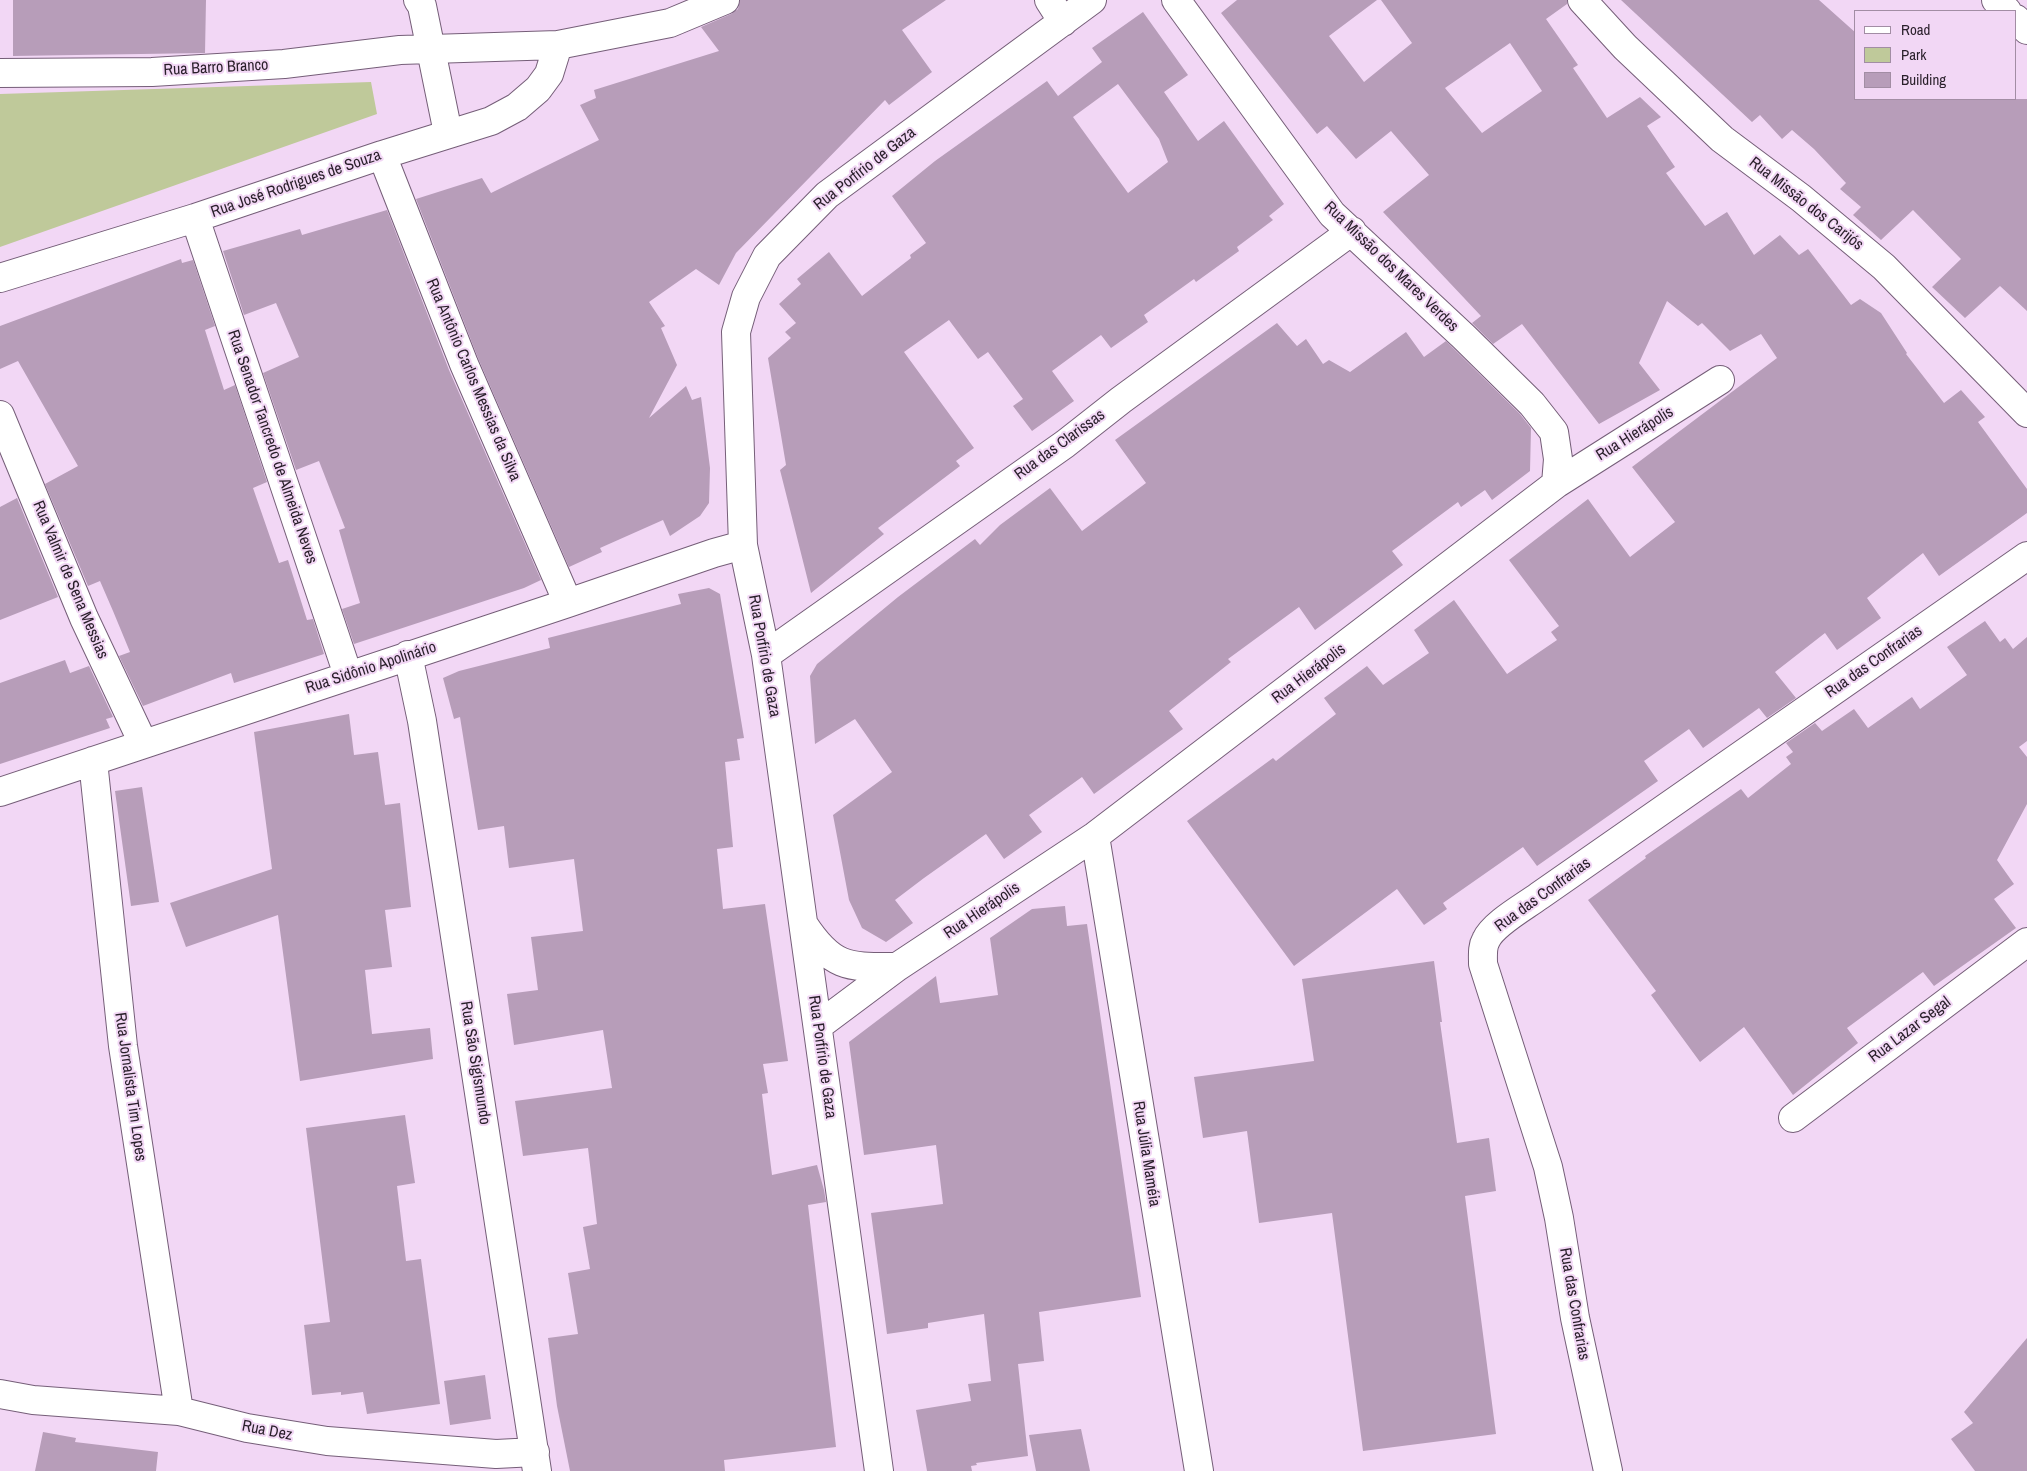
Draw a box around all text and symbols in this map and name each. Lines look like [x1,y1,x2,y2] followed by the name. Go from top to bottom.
[1854,10,2017,100] legend
[1901,19,1930,40] text: Road
[1901,44,1926,65] text: Park
[163,56,269,80] street label: Rua Barro Branco
[1901,69,1946,90] text: Building
[810,123,920,215] street label: Rua Porfírio de Gaza
[208,146,384,222] street label: Rua José Rodrigues de Souza
[1745,153,1867,255] street label: Rua Missão dos Carijós
[1320,198,1462,336] street label: Rua Missão dos Mares Verdes
[422,276,524,484] street label: Rua Antônio Carlos Messias da Silva
[223,328,321,566] street label: Rua Senador Tancredo de Almeida Neves
[1593,403,1677,465] street label: Rua Hierápolis
[1011,406,1109,484] street label: Rua das Clarissas
[28,498,112,662] street label: Rua Valmir de Sena Messias
[744,593,784,719] street label: Rua Porfírio de Gaza
[1822,622,1926,702] street label: Rua das Confrarias
[303,638,439,698] street label: Rua Sidônio Apolinário
[1268,640,1350,708] street label: Rua Hierápolis
[1491,854,1595,936] street label: Rua das Confrarias
[940,879,1024,943] street label: Rua Hierápolis
[1865,993,1955,1067] street label: Rua Lazar Segal
[804,994,840,1120] street label: Rua Porfírio de Gaza
[456,1000,494,1126] street label: Rua São Sigismundo
[110,1011,150,1163] street label: Rua Jornalista Tim Lopes
[1128,1100,1164,1208] street label: Rua Júlia Maméia
[1555,1246,1593,1362] street label: Rua das Confrarias
[240,1417,294,1445] street label: Rua Dez

